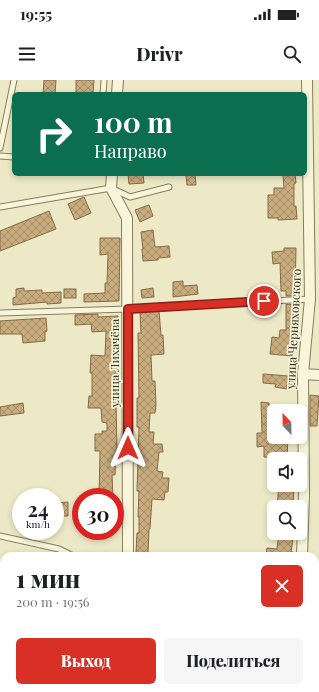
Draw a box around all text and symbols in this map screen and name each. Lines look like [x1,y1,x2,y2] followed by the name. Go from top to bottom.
[20,4,52,24] text: 19:55
[136,42,183,66] text: Drivr
[16,43,38,65] icon: menu
[281,43,303,65] icon: search
[94,103,173,140] text: 100 m
[28,108,80,160] icon: right
[94,139,167,163] text: Направо
[282,268,304,391] street label: улица Черняховского
[247,284,281,318] pin
[253,290,275,312] icon: arrive
[106,319,122,408] street label: улица Лихачёва
[267,404,307,444] north arrow
[267,404,307,540] map controls
[107,427,149,469] position arrow
[267,452,307,492] button: sound
[72,488,124,540] speed limit sign: 30
[27,495,49,522] text: 24
[267,500,307,540] button: search
[26,517,50,531] text: km/h
[16,562,80,594] text: 1 мин
[261,565,303,607] button: close
[16,593,90,610] text: 200 m · 19:56
[16,638,156,684] button: Выход
[164,638,303,684] button: Поделиться

